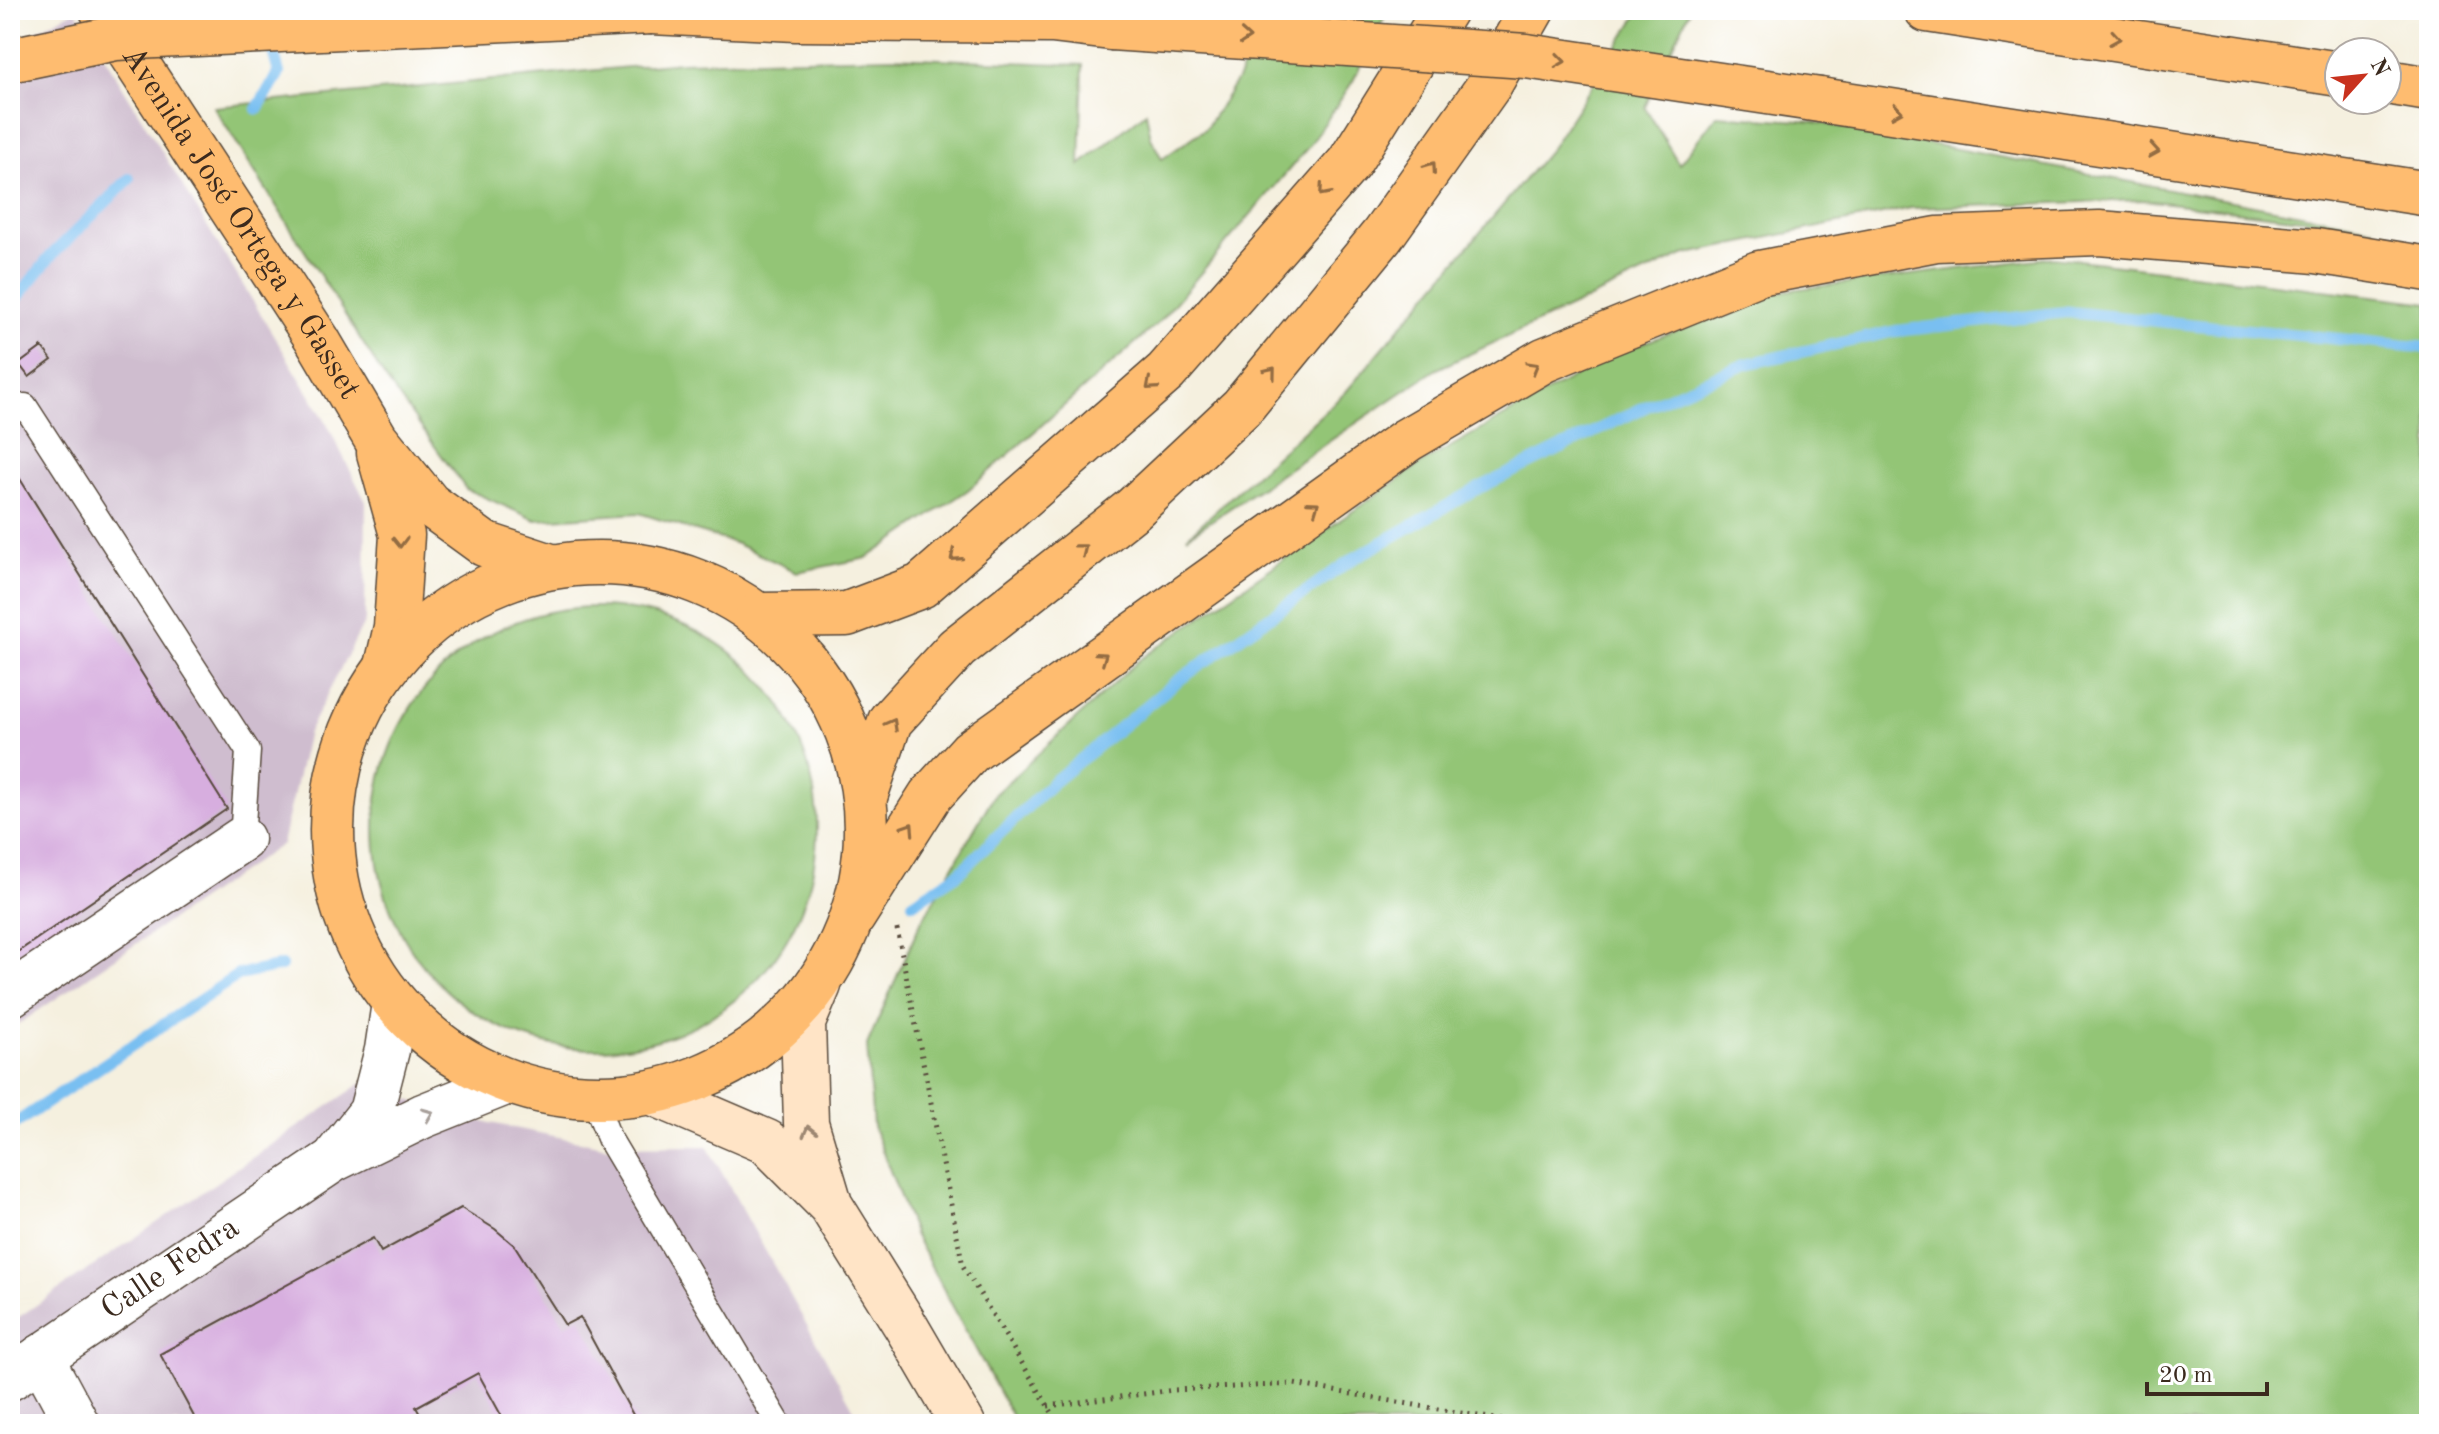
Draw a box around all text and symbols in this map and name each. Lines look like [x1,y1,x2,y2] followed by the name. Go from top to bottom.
[1239,28,1252,45] one-way arrow
[2108,29,2122,46] one-way arrow
[2323,36,2403,116] north arrow
[115,41,365,405] street label: Avenida José Ortega y Gasset
[1553,52,1567,69] one-way arrow
[2365,55,2393,80] text: N
[1890,102,1904,119] one-way arrow
[2147,142,2161,159] one-way arrow
[1421,162,1436,176] one-way arrow
[1320,182,1334,197] one-way arrow
[1524,361,1539,377] one-way arrow
[1261,367,1276,381] one-way arrow
[1146,375,1160,390] one-way arrow
[1305,502,1319,516] one-way arrow
[392,536,409,549] one-way arrow
[1073,545,1088,559] one-way arrow
[950,546,965,561] one-way arrow
[1093,652,1107,667] one-way arrow
[882,718,897,732] one-way arrow
[899,822,914,836] one-way arrow
[420,1108,434,1124] one-way arrow
[801,1125,818,1139] one-way arrow
[96,1212,245,1327] street label: Calle Fedra
[2147,1346,2267,1396] scale bar
[2159,1364,2213,1388] text: 20 m

